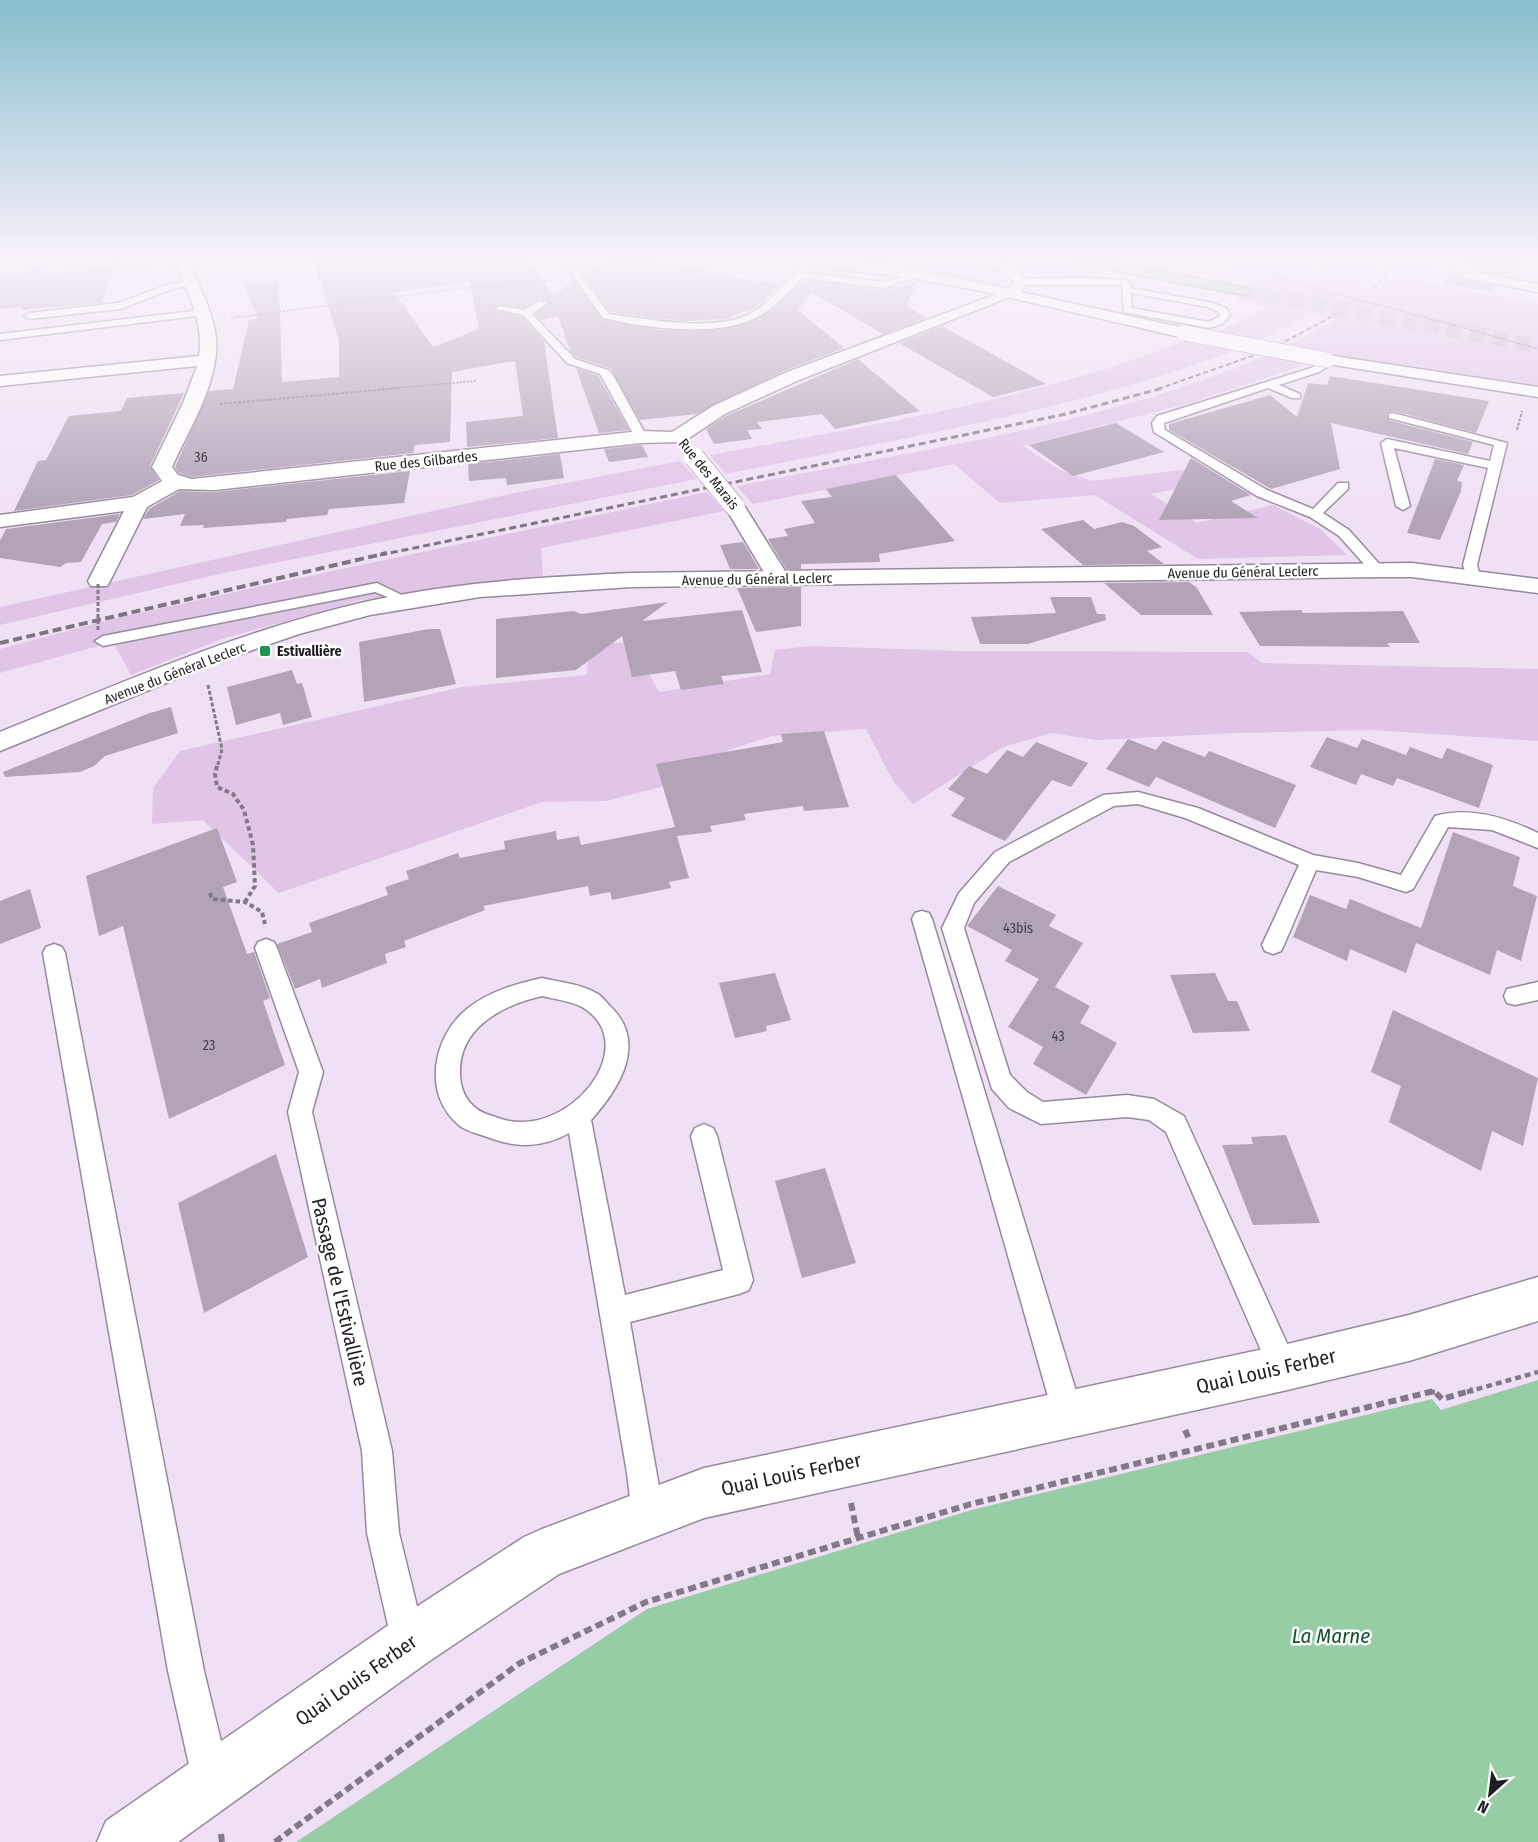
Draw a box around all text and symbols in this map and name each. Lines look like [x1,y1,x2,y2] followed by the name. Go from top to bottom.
[675,435,742,513] street label: Rue des Marais
[374,448,478,475] street label: Rue des Gilbardes
[194,449,208,466] house number: 36
[1168,563,1318,582] street label: Avenue du Général Leclerc
[682,570,832,589] street label: Avenue du Général Leclerc
[102,639,249,708] street label: Avenue du Général Leclerc
[277,643,342,660] place label: Estivallière
[258,644,272,658] marker: Estivallière
[1003,920,1033,937] house number: 43bis
[1052,1028,1064,1045] house number: 43
[203,1037,215,1054] house number: 23
[307,1195,373,1389] street label: Passage de l'Estivallière
[1194,1343,1338,1399] street label: Quai Louis Ferber
[719,1447,863,1501] street label: Quai Louis Ferber
[1292,1623,1370,1649] water label: La Marne
[291,1629,421,1731] street label: Quai Louis Ferber
[1460,1764,1520,1824] north arrow
[1474,1796,1492,1817] text: N

